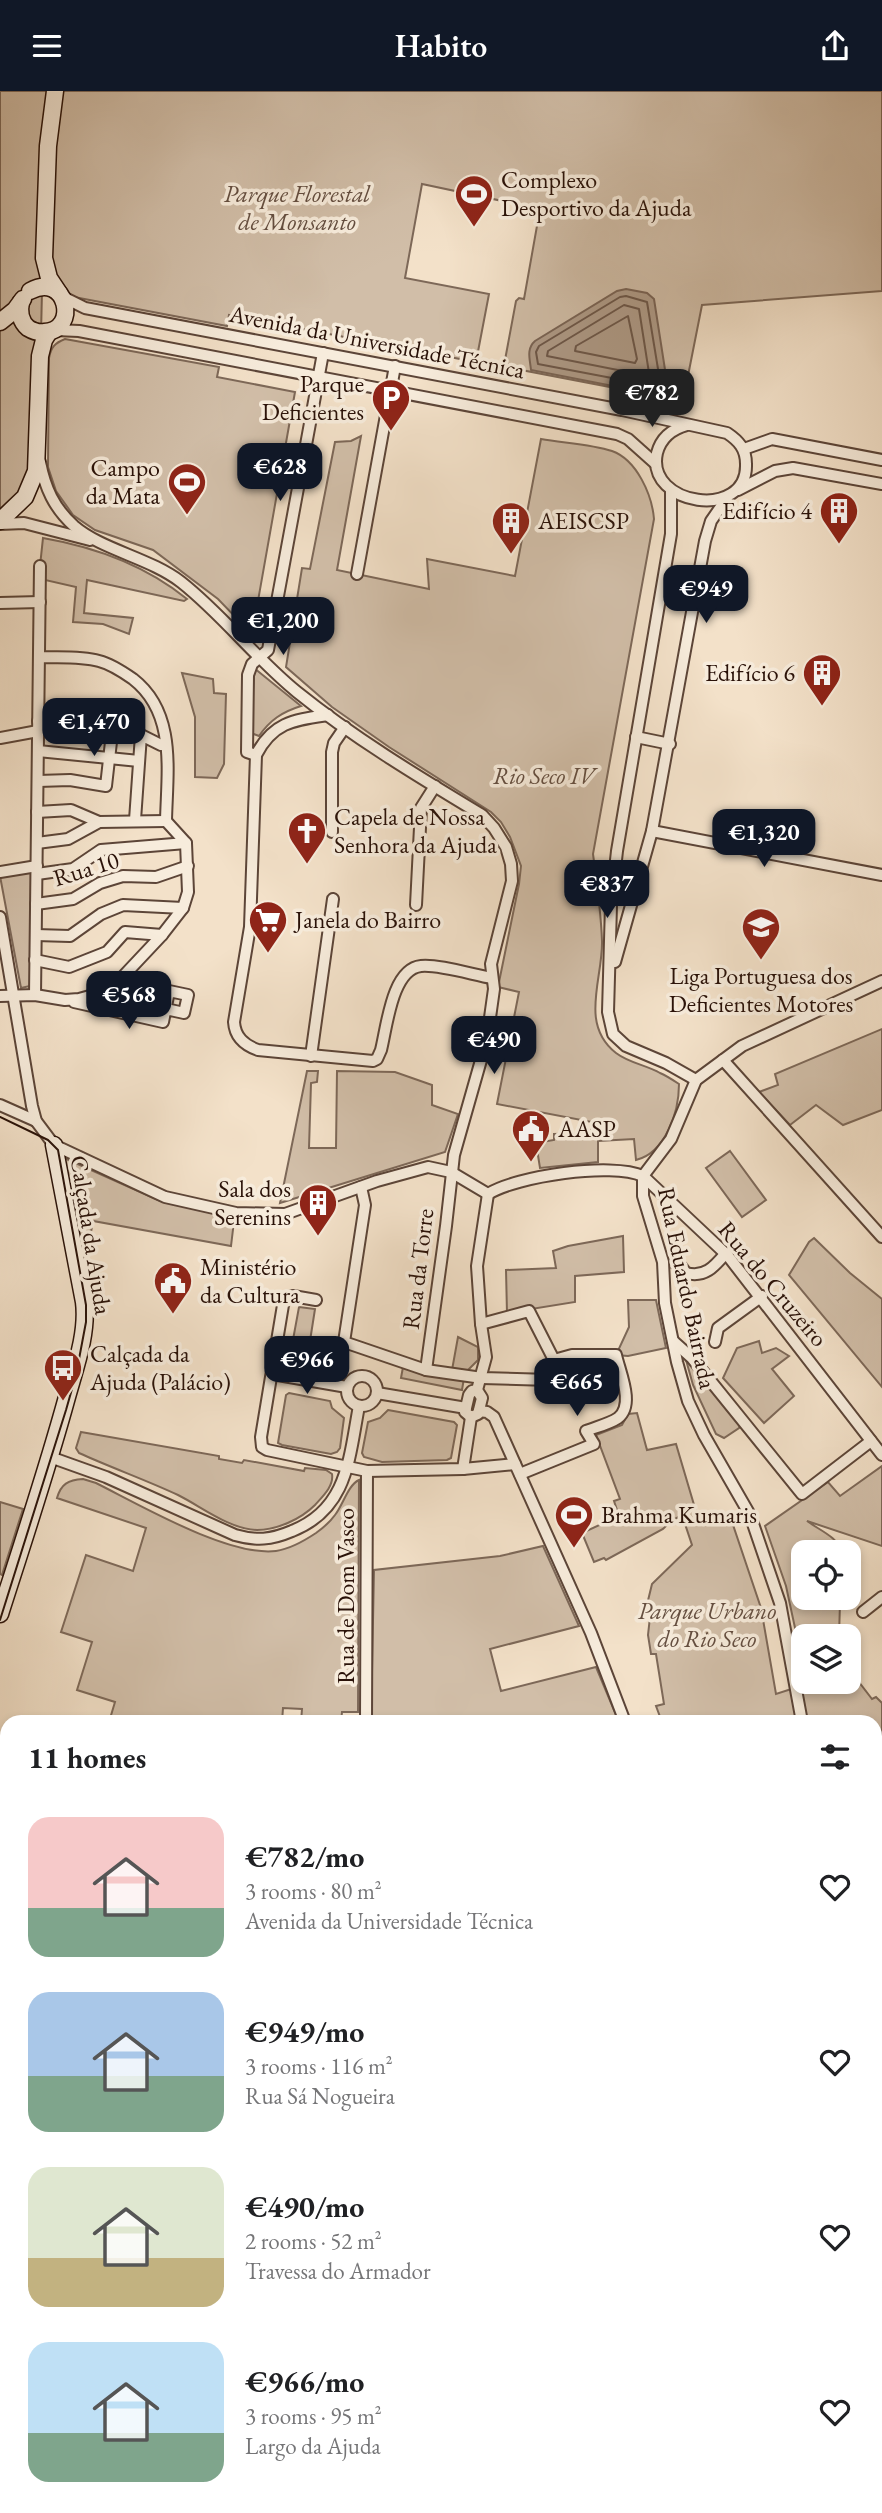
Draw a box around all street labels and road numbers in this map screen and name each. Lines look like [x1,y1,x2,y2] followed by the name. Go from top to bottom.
[226,297,528,385] street label: Avenida da Universidade Técnica
[49,844,123,893] street label: Rua 10
[64,1153,119,1317] street label: Calçada da Ajuda
[651,1184,724,1392] street label: Rua Eduardo Bairrada
[395,1207,440,1331] street label: Rua da Torre
[712,1214,835,1353] street label: Rua do Cruzeiro
[330,1508,361,1684] street label: Rua de Dom Vasco

